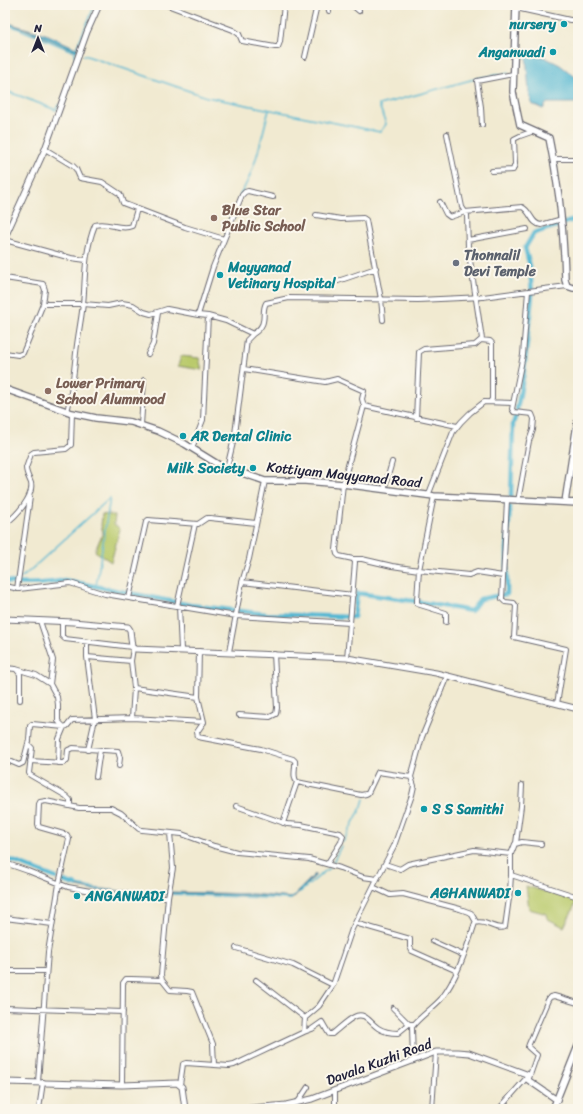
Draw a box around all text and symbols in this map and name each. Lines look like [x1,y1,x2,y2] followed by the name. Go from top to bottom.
[508,12,557,37] place label: nursery
[18,18,58,58] north arrow
[33,19,42,38] text: N
[559,19,569,29] marker: nursery
[478,40,546,65] place label: Anganwadi
[548,47,558,57] marker: Anganwadi
[222,198,306,239] place label: Blue Star Public School
[209,213,219,223] marker: Blue Star Public School
[464,243,537,284] place label: Thonnalil Devi Temple
[227,255,336,296] place label: Mayyanad Vetinary Hospital
[451,258,461,268] marker: Thonnalil Devi Temple
[215,270,225,280] marker: Mayyanad Vetinary Hospital
[55,371,166,412] place label: Lower Primary School Alummood
[43,386,53,396] marker: Lower Primary School Alummood
[190,424,292,449] place label: AR Dental Clinic
[178,431,188,441] marker: AR Dental Clinic
[265,454,424,496] street label: Kottiyam Mayyanad Road
[166,456,246,481] place label: Milk Society
[248,463,258,473] marker: Milk Society
[431,797,504,822] place label: S S Samithi
[419,804,429,814] marker: S S Samithi
[430,881,511,906] place label: AGHANWADI
[84,884,166,909] place label: ANGANWADI
[513,888,523,898] marker: AGHANWADI
[72,891,82,901] marker: ANGANWADI
[323,1031,437,1093] street label: Davala Kuzhi Road

